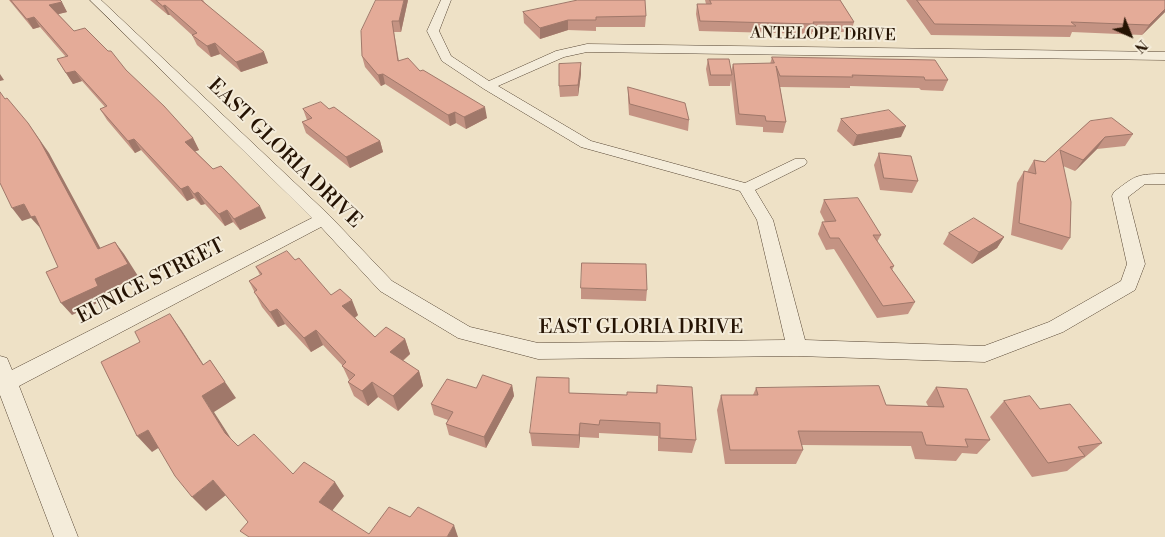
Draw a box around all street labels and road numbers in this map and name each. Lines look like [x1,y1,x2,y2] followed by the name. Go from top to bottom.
[750,24,896,46] street label: ANTELOPE DRIVE
[202,74,366,234] street label: EAST GLORIA DRIVE
[73,234,229,330] street label: EUNICE STREET
[539,316,743,340] street label: EAST GLORIA DRIVE

